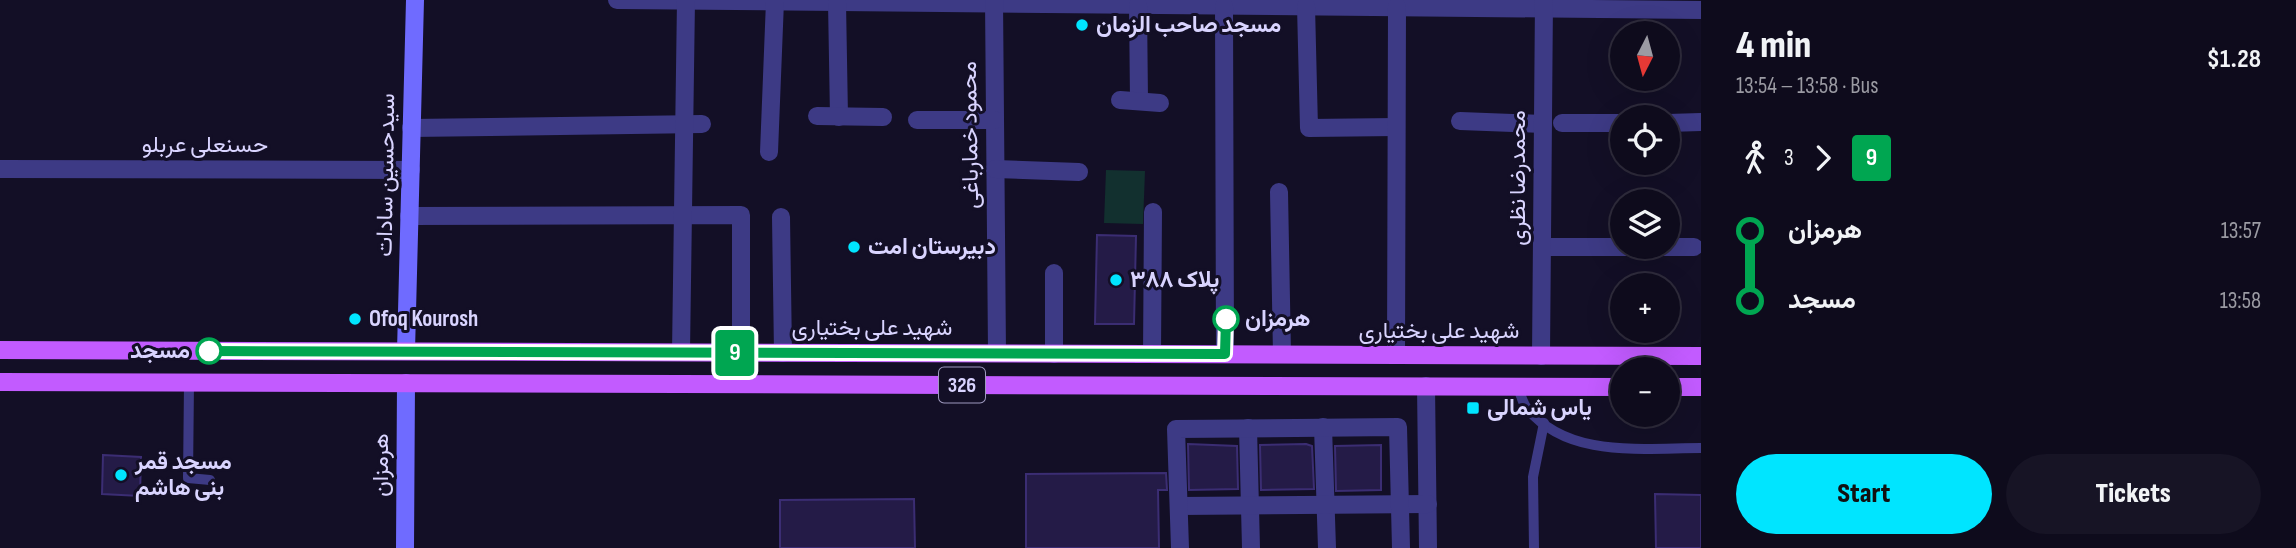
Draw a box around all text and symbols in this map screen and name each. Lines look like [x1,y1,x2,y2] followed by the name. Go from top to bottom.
[1096,11,1281,39] place label: مسجد صاحب الزمان
[1074,17,1090,33] marker: مسجد صاحب الزمان
[1610,21,1680,91] north arrow
[1610,21,1680,427] map controls
[1736,23,1811,68] text: 4 min
[2207,44,2261,75] text: $1.28
[955,61,985,209] street label: محمود خمارباغی
[1736,72,1878,100] text: 13:54 – 13:58 · Bus
[371,93,401,257] street label: سیدحسین سادات
[1610,105,1680,175] button: locate
[1504,110,1532,246] street label: محمدرضا نظری
[142,131,268,159] street label: حسنعلی عربلو
[1736,139,1774,177] icon: walk
[1804,139,1842,177] icon: forward
[1866,143,1877,172] text: 9
[1784,144,1794,172] text: 3
[1610,189,1680,259] button: layers
[1788,215,1862,246] text: هرمزان
[2221,217,2261,245] text: 13:57
[868,233,996,261] place label: دبیرستان امت
[846,239,862,255] marker: دبیرستان امت
[1130,266,1219,295] place label: پلاک ۳۸۸
[1108,272,1124,288] marker: پلاک ۳۸۸
[1610,273,1680,343] button: +
[1788,285,1856,316] text: مسجد
[2220,287,2261,315] text: 13:58
[369,305,478,333] place label: Ofoq Kourosh
[1245,305,1311,333] place label: هرمزان
[1213,306,1239,332] marker: هرمزان
[347,311,363,327] marker: Ofoq Kourosh
[792,314,952,342] street label: شهید علی بختیاری
[1359,317,1519,345] street label: شهید علی بختیاری
[712,330,758,376] line badge: 9
[130,337,190,365] place label: مسجد
[196,338,222,364] marker: مسجد
[729,338,741,367] text: 9
[1610,357,1680,427] button: −
[939,368,985,402] road number: 326
[1487,394,1592,422] place label: یاس شمالی
[1465,400,1481,416] marker: یاس شمالی
[367,433,395,497] street label: هرمزان
[134,448,232,502] place label: مسجد قمر بنی هاشم
[1736,454,1992,534] button: Start
[2006,454,2261,534] button: Tickets
[113,467,129,483] marker: مسجد قمر بنی هاشم

